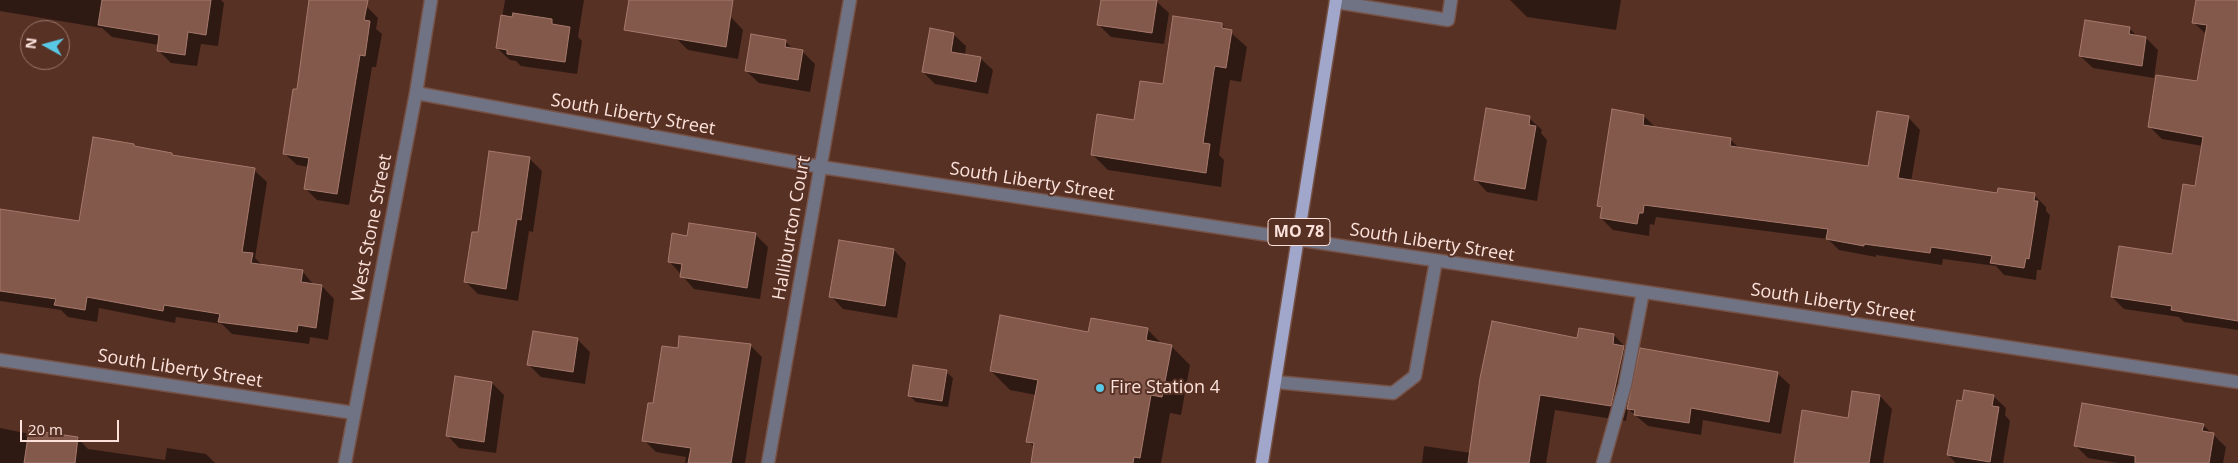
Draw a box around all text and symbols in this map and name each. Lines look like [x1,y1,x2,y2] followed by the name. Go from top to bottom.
[20,20,70,70] north arrow
[20,36,41,50] text: N
[549,90,717,140] street label: South Liberty Street
[347,153,397,303] street label: West Stone Street
[769,154,815,302] street label: Halliburton Court
[948,158,1116,206] street label: South Liberty Street
[1268,218,1330,246] road number: MO 78
[1348,219,1516,267] street label: South Liberty Street
[1749,279,1917,327] street label: South Liberty Street
[96,345,264,393] street label: South Liberty Street
[1110,377,1220,399] place label: Fire Station 4
[1094,382,1106,394] marker: Fire Station 4
[22,410,121,442] scale bar
[28,419,63,439] text: 20 m

